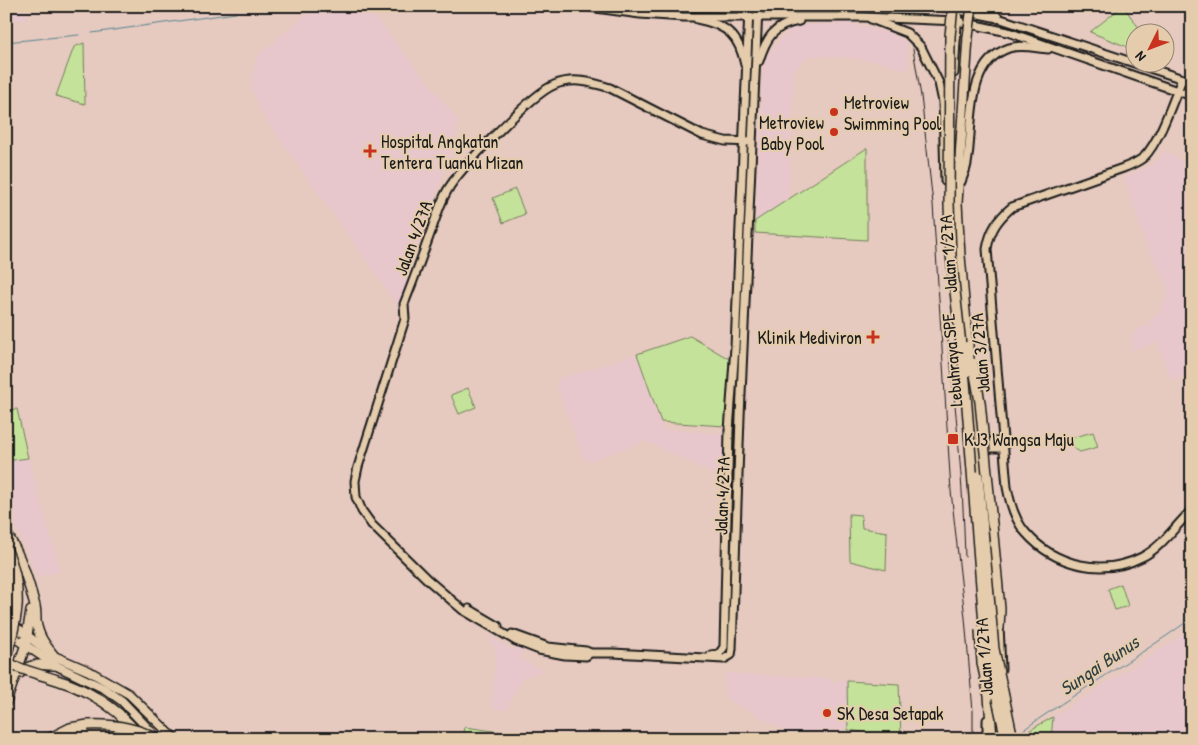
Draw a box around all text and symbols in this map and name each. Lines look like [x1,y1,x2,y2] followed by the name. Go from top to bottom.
[1126,22,1176,72] north arrow
[1130,48,1150,66] text: N
[844,90,942,136] place label: Metroview Swimming Pool
[828,106,840,118] marker: Metroview Swimming Pool
[759,110,824,156] place label: Metroview Baby Pool
[828,126,840,138] marker: Metroview Baby Pool
[381,129,523,175] place label: Hospital Angkatan Tentera Tuanku Mizan
[363,144,377,158] marker: Hospital Angkatan Tentera Tuanku Mizan
[388,197,438,279] street label: Jalan 4/27A
[933,214,963,294] street label: Jalan 1/27A
[935,312,969,408] street label: Lebuhraya SPE
[964,312,996,394] street label: Jalan 3/27A
[758,325,862,350] place label: Klinik Mediviron
[866,330,880,344] marker: Klinik Mediviron
[964,427,1074,452] place label: KJ3 Wangsa Maju
[946,432,960,446] marker: KJ3 Wangsa Maju
[708,456,736,536] street label: Jalan 4/27A
[969,617,999,697] street label: Jalan 1/27A
[1054,628,1145,701] water label: Sungai Bunus
[837,701,944,726] place label: SK Desa Setapak
[821,707,833,719] marker: SK Desa Setapak

